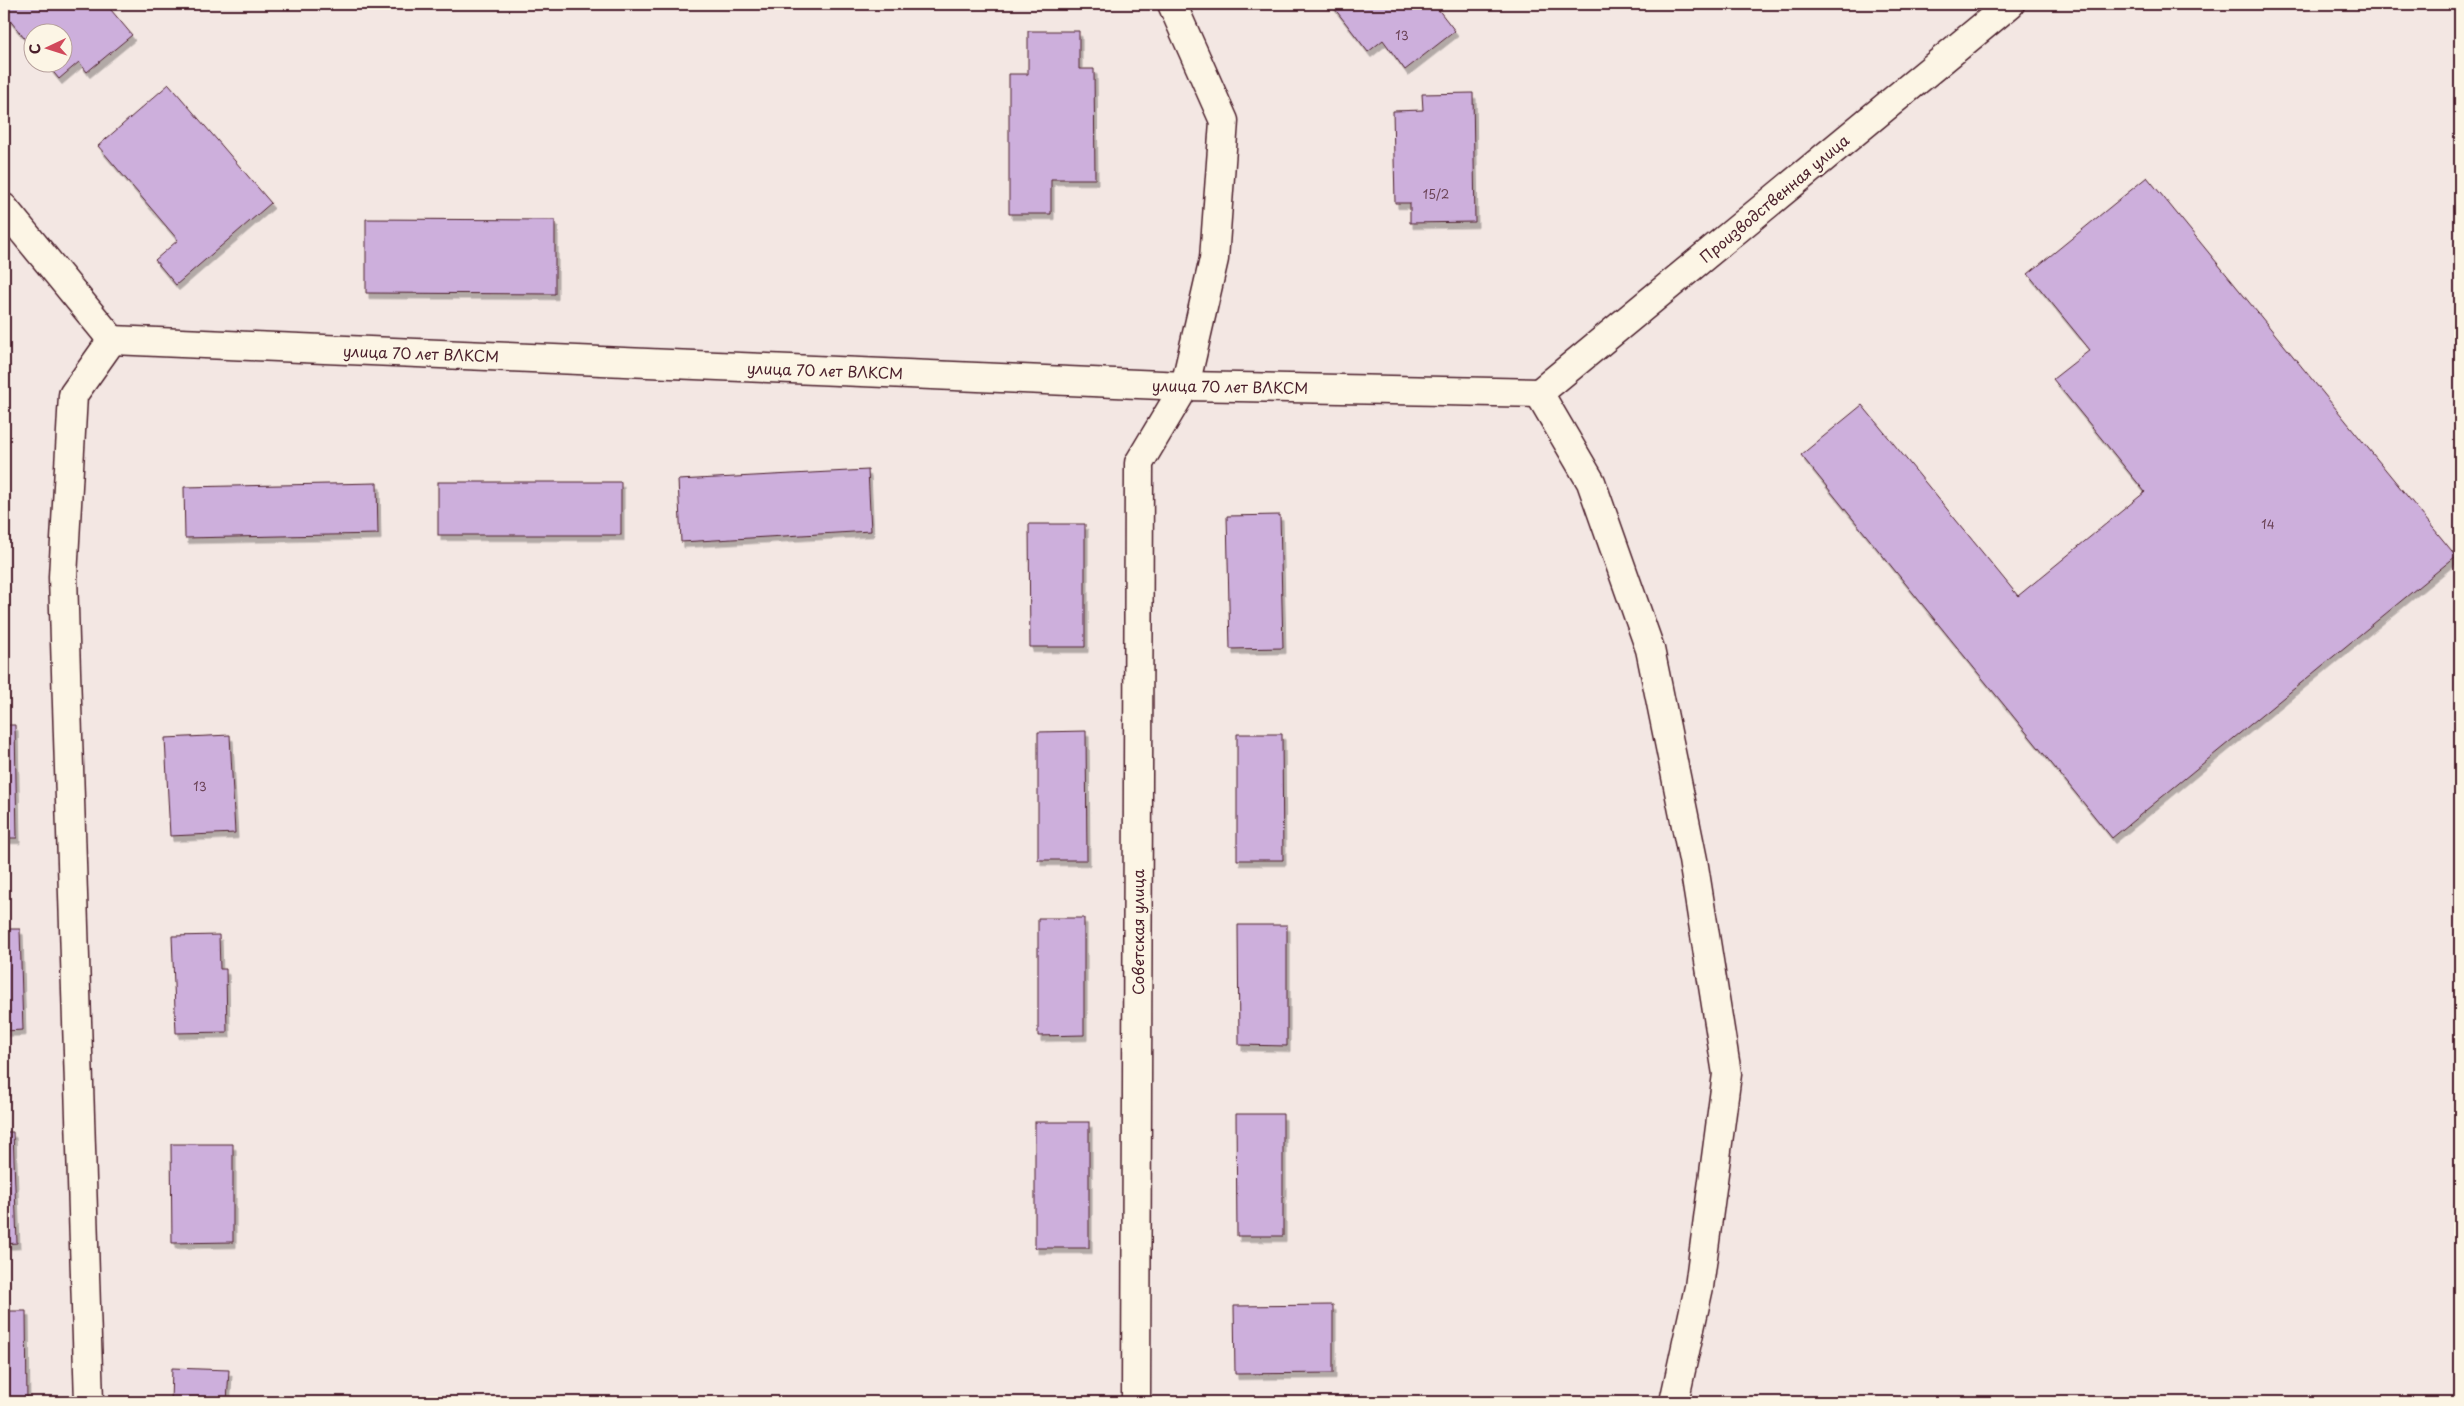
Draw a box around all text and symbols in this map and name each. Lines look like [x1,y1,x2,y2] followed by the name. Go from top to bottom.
[22,22,72,72] north arrow
[1395,26,1409,44] house number: 13
[24,43,45,55] text: С
[1694,128,1854,268] street label: Производственная улица
[1423,185,1449,203] house number: 15/2
[342,339,500,367] street label: улица 70 лет ВЛКСМ
[746,356,904,384] street label: улица 70 лет ВЛКСМ
[1152,373,1308,399] street label: улица 70 лет ВЛКСМ
[2261,515,2275,533] house number: 14
[193,777,207,795] house number: 13
[1126,868,1149,995] street label: Советская улица

